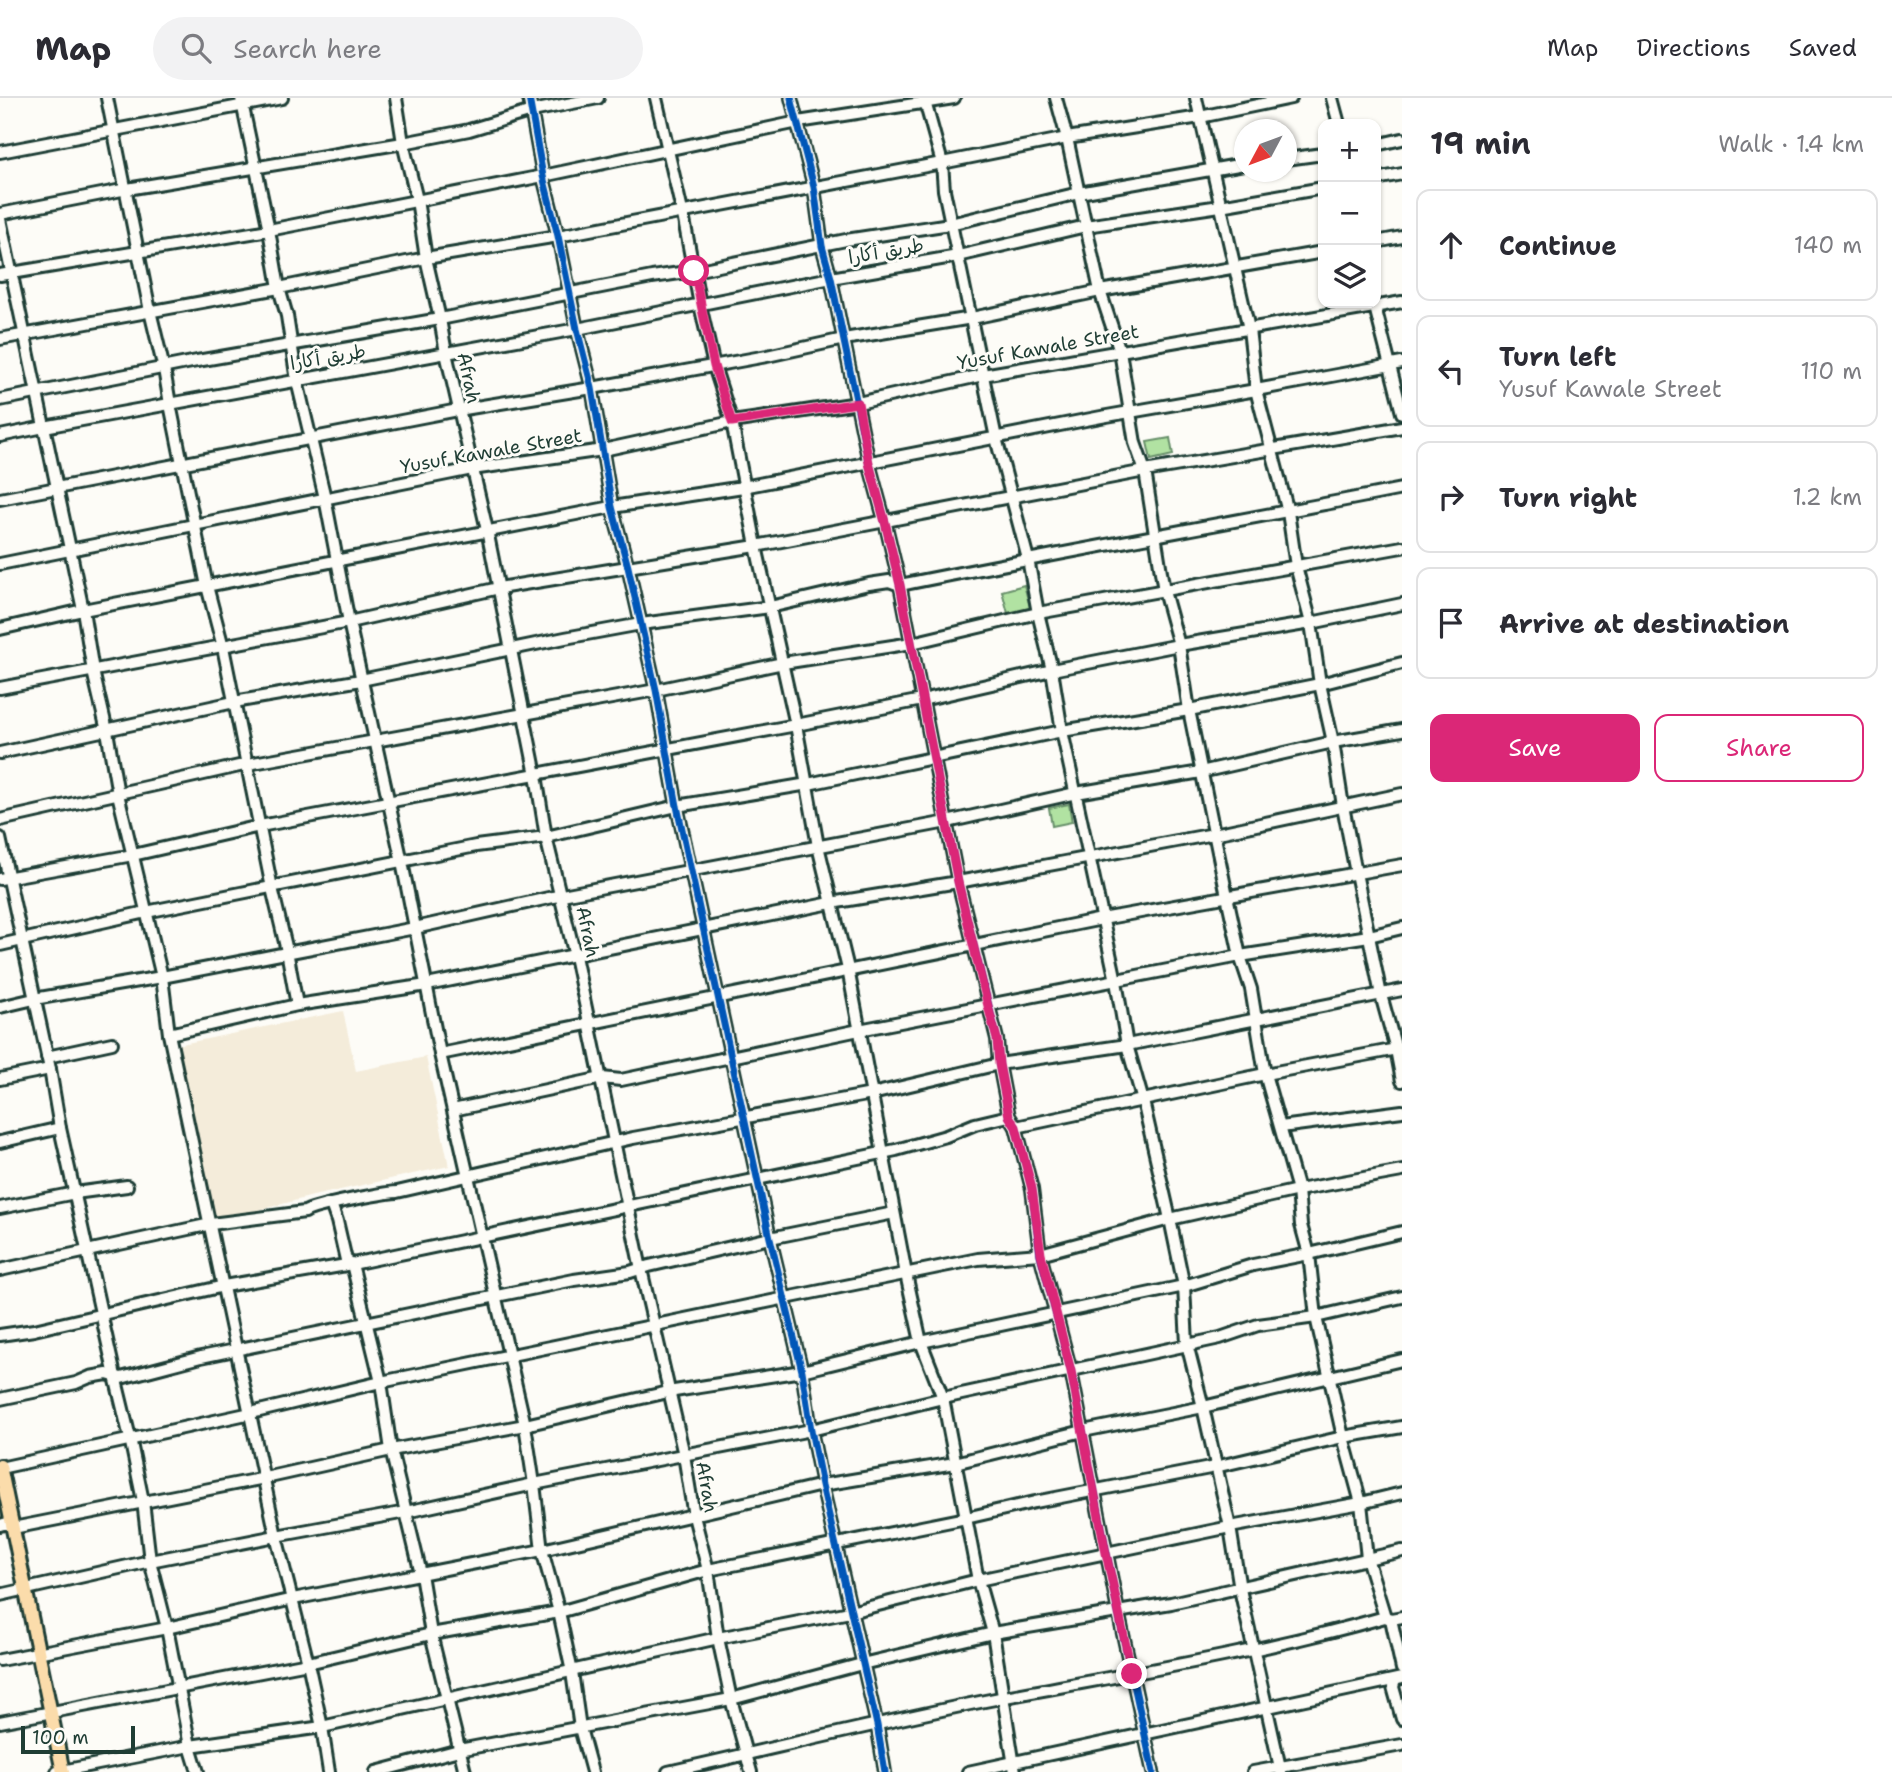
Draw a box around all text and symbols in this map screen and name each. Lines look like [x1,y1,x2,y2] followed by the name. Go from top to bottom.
[153,17,643,80] search box
[35,26,111,71] text: Map
[177,29,215,67] icon: search
[233,31,382,66] text: Search here
[1547,32,1598,64] text: Map
[1636,32,1751,64] text: Directions
[1789,32,1857,64] text: Saved
[1234,119,1297,182] north arrow
[1318,119,1381,308] map controls
[1318,119,1381,182] button: +
[1430,123,1531,164] text: 19 min
[1718,129,1864,159] text: Walk · 1.4 km
[1318,182,1381,245] button: −
[1432,226,1470,264] icon: ahead
[1499,228,1617,263] text: Continue
[1794,230,1862,260] text: 140 m
[846,232,926,270] street label: طريق أكارا
[1318,245,1381,308] button: layers
[678,255,709,286] route start
[955,319,1141,375] street label: Yusuf Kawale Street
[288,338,368,376] street label: طريق أكارا
[1499,339,1616,374] text: Turn left
[451,350,487,406] street label: Afrah
[1432,352,1470,390] icon: left
[1800,356,1862,386] text: 110 m
[1499,374,1722,404] text: Yusuf Kawale Street
[398,423,584,479] street label: Yusuf Kawale Street
[1432,478,1470,516] icon: right
[1499,480,1637,515] text: Turn right
[1793,482,1862,512] text: 1.2 km
[1432,604,1470,642] icon: arrive
[1499,606,1789,641] text: Arrive at destination
[1430,714,1640,782] button: Save
[1654,714,1864,782] button: Share
[570,904,606,960] street label: Afrah
[690,1459,724,1515] street label: Afrah
[1116,1658,1147,1689] route end
[21,1723,135,1755] scale bar
[32,1725,89,1750] text: 100 m

